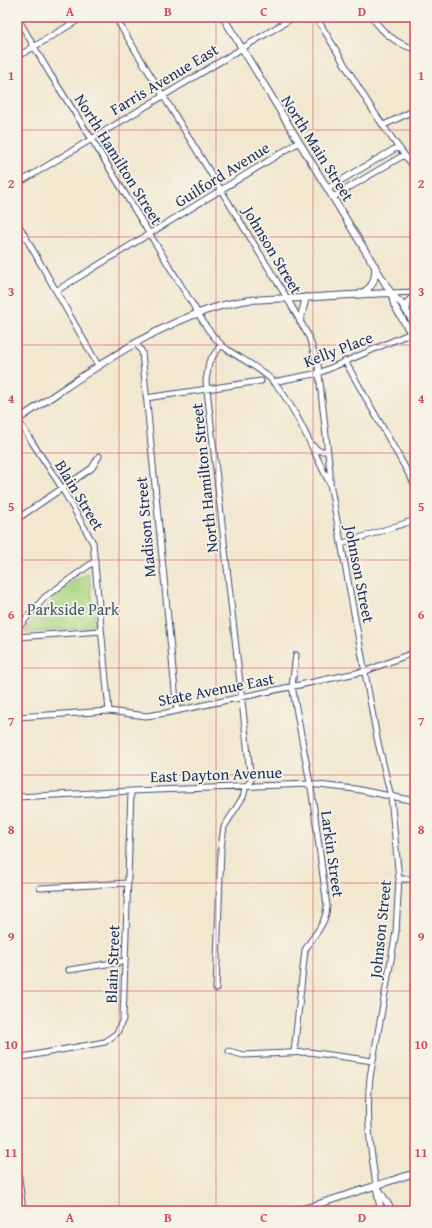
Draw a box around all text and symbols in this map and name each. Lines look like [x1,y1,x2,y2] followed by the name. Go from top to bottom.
[66,2,75,21] text: A
[164,2,172,21] text: B
[260,2,268,21] text: C
[358,2,366,21] text: D
[105,37,223,121] street label: Farris Avenue East
[8,66,14,85] text: 1
[418,66,424,85] text: 1
[69,89,169,229] street label: North Hamilton Street
[276,90,361,206] street label: North Main Street
[170,135,274,213] street label: Guilford Avenue
[8,174,15,193] text: 2
[418,174,425,193] text: 2
[236,200,309,299] street label: Johnson Street
[8,282,14,301] text: 3
[418,282,424,301] text: 3
[300,325,376,373] street label: Kelly Place
[8,389,15,408] text: 4
[418,389,425,408] text: 4
[184,402,224,554] street label: North Hamilton Street
[49,455,111,535] street label: Blain Street
[129,475,161,578] street label: Madison Street
[8,497,15,516] text: 5
[418,497,425,516] text: 5
[338,521,381,625] street label: Johnson Street
[27,597,120,621] park label: Parkside Park
[8,605,15,624] text: 6
[418,605,425,624] text: 6
[156,666,277,712] street label: State Avenue East
[8,712,15,731] text: 7
[418,712,425,731] text: 7
[150,760,282,788] street label: East Dayton Avenue
[315,809,351,899] street label: Larkin Street
[8,820,15,839] text: 8
[418,820,425,839] text: 8
[363,878,397,981] street label: Johnson Street
[99,924,125,1004] street label: Blain Street
[8,927,15,946] text: 9
[418,927,425,946] text: 9
[4,1035,18,1054] text: 10
[414,1035,428,1054] text: 10
[4,1143,18,1162] text: 11
[414,1143,428,1162] text: 11
[66,1208,75,1227] text: A
[164,1208,172,1227] text: B
[260,1208,268,1227] text: C
[358,1208,366,1227] text: D

